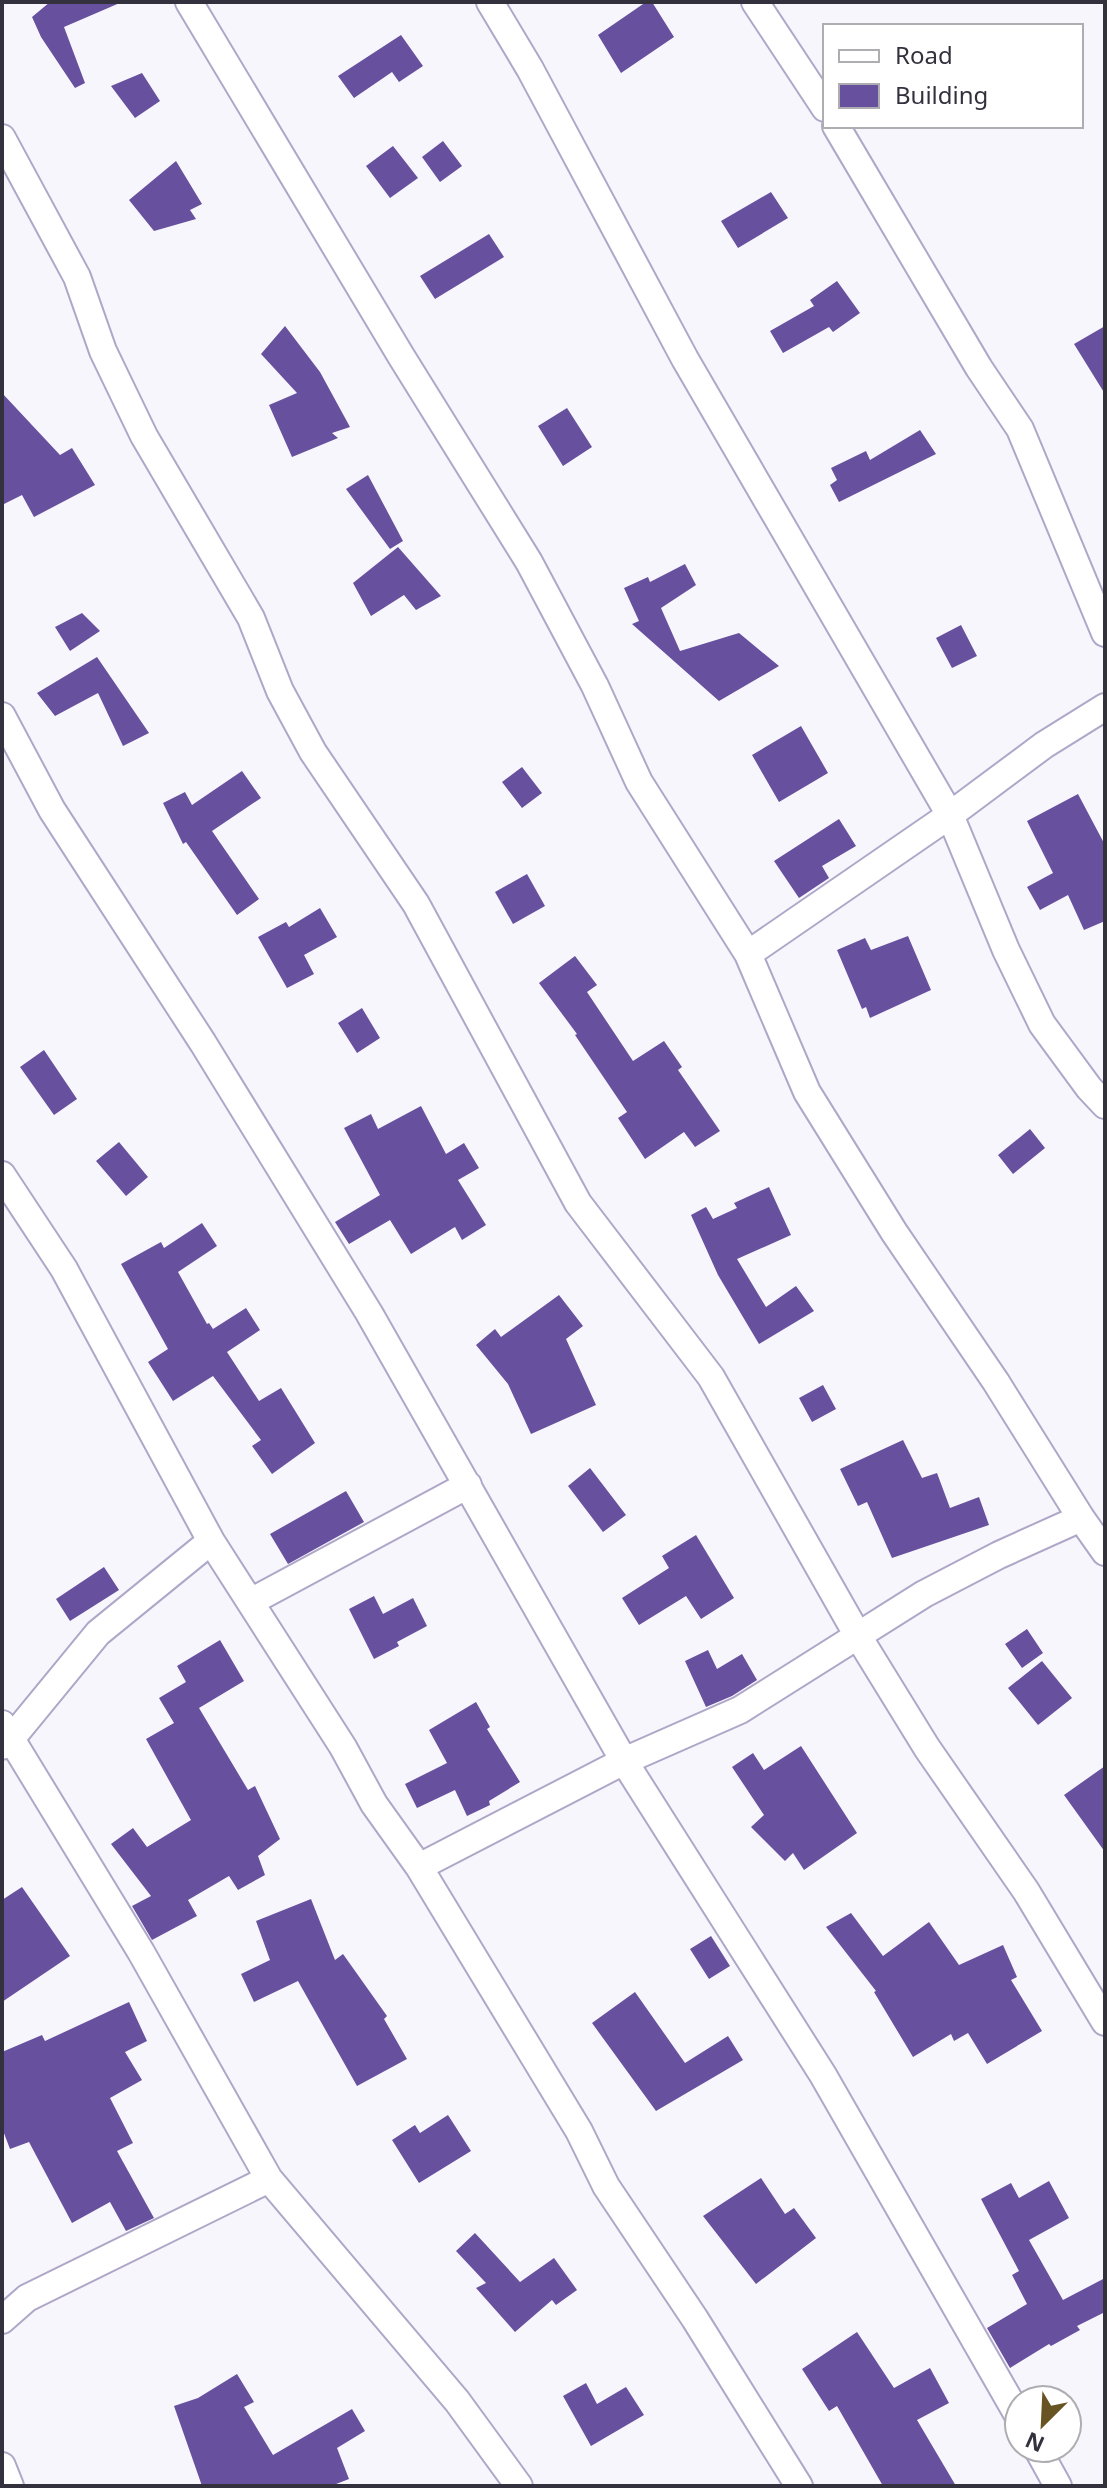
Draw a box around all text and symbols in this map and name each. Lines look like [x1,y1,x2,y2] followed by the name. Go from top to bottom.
[823,24,1083,128] legend
[895,38,953,71] text: Road
[895,78,988,111] text: Building
[1003,2384,1083,2464] north arrow
[1020,2426,1049,2461] text: N

